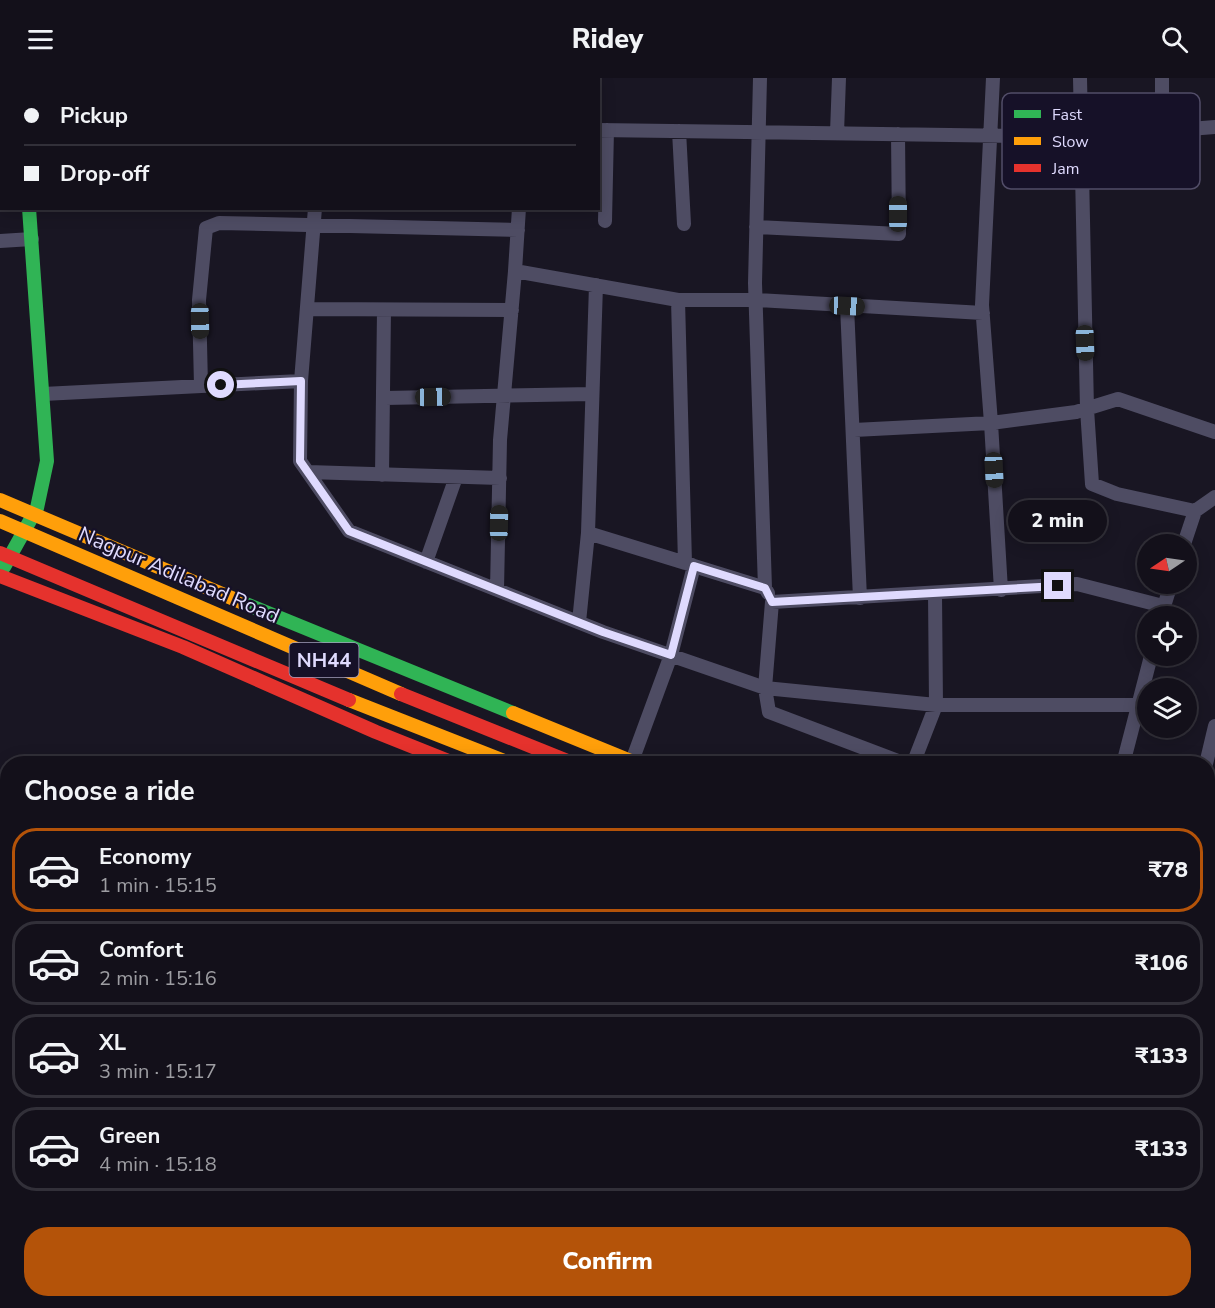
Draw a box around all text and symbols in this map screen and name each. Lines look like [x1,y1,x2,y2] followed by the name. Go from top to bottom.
[572,21,643,58] text: Ridey
[24,23,57,56] icon: menu
[1158,23,1191,56] icon: search
[1002,93,1200,189] legend
[60,101,128,131] text: Pickup
[1052,104,1083,126] text: Fast
[1052,131,1089,153] text: Slow
[1051,158,1079,180] text: Jam
[60,159,149,189] text: Drop-off
[889,196,907,232] car
[829,296,865,316] car
[191,303,209,339] car
[1075,325,1095,361] car
[207,371,234,398] route start
[415,388,451,406] car
[984,452,1004,488] car
[1008,499,1108,541] callout: 2 min
[490,505,508,541] car
[1031,507,1084,534] text: 2 min
[74,520,284,630] street label: Nagpur Adilabad Road
[1137,534,1197,594] north arrow
[1137,534,1197,738] map controls
[1044,572,1071,599] route end
[1137,606,1197,666] button: locate
[290,643,358,677] road number: NH44
[1137,678,1197,738] button: layers
[24,773,195,810] text: Choose a ride
[99,842,191,872] text: Economy
[27,843,81,897] icon: car
[1148,855,1188,885] text: ₹78
[99,872,217,899] text: 1 min · 15:15
[99,935,183,965] text: Comfort
[27,936,81,990] icon: car
[1135,948,1188,978] text: ₹106
[99,965,217,992] text: 2 min · 15:16
[99,1028,126,1058] text: XL
[27,1029,81,1083] icon: car
[1135,1041,1188,1071] text: ₹133
[99,1058,217,1085] text: 3 min · 15:17
[99,1121,160,1151] text: Green
[27,1122,81,1176] icon: car
[1135,1134,1188,1164] text: ₹133
[99,1151,217,1178] text: 4 min · 15:18
[24,1227,1191,1296] button: Confirm

